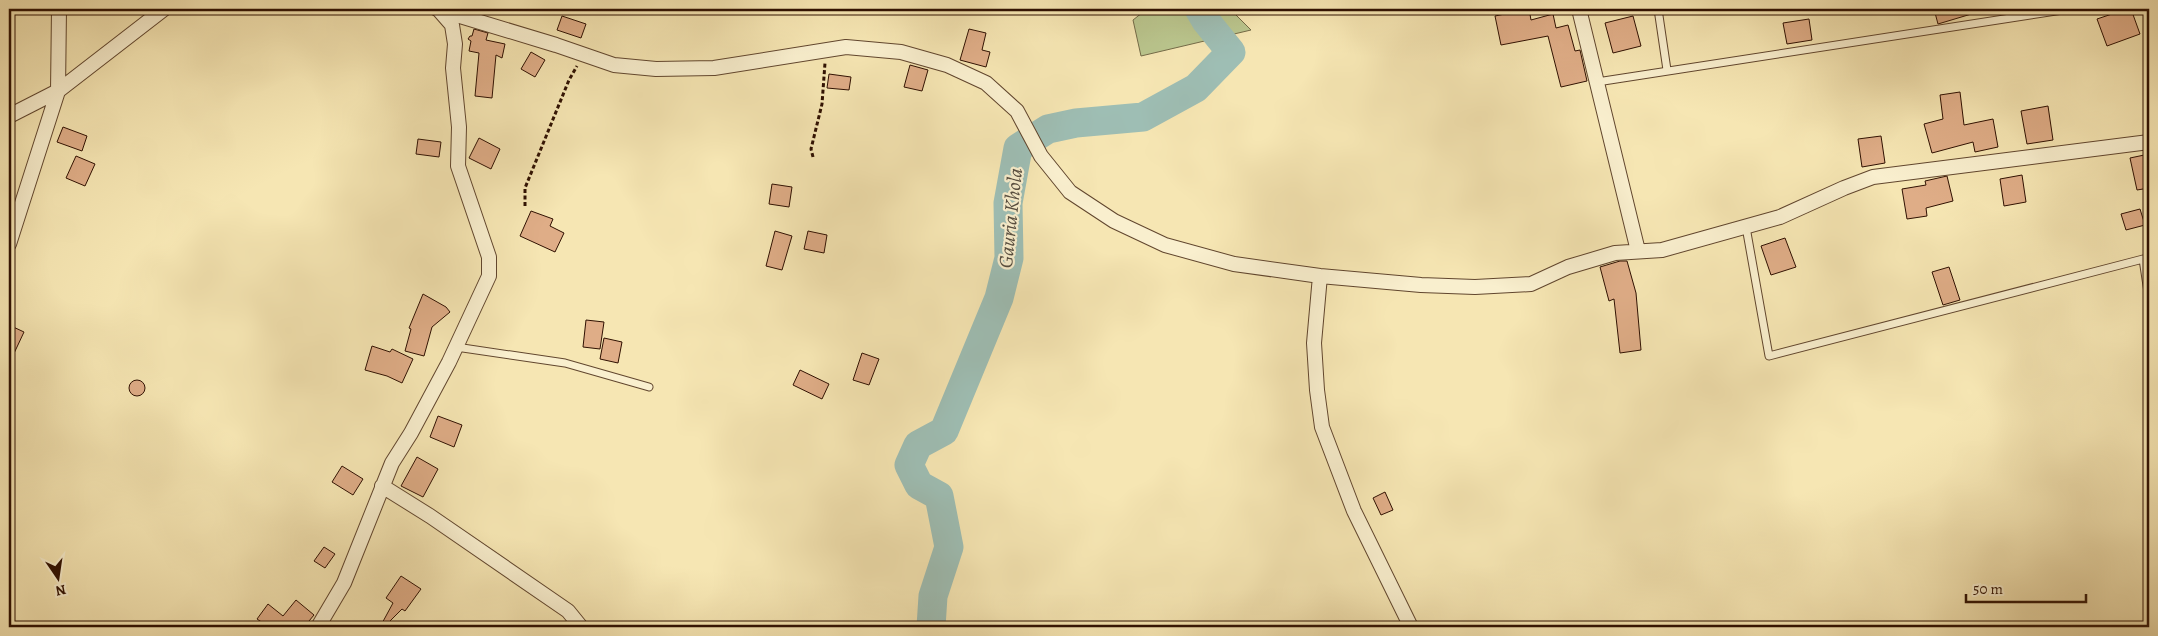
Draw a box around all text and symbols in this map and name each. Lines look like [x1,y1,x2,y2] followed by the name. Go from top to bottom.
[992,167,1029,269] water label: Gauria Khola
[32,554,82,604] north arrow
[1966,571,2086,603] scale bar
[1973,579,2003,599] text: 50 m
[54,580,68,601] text: N

